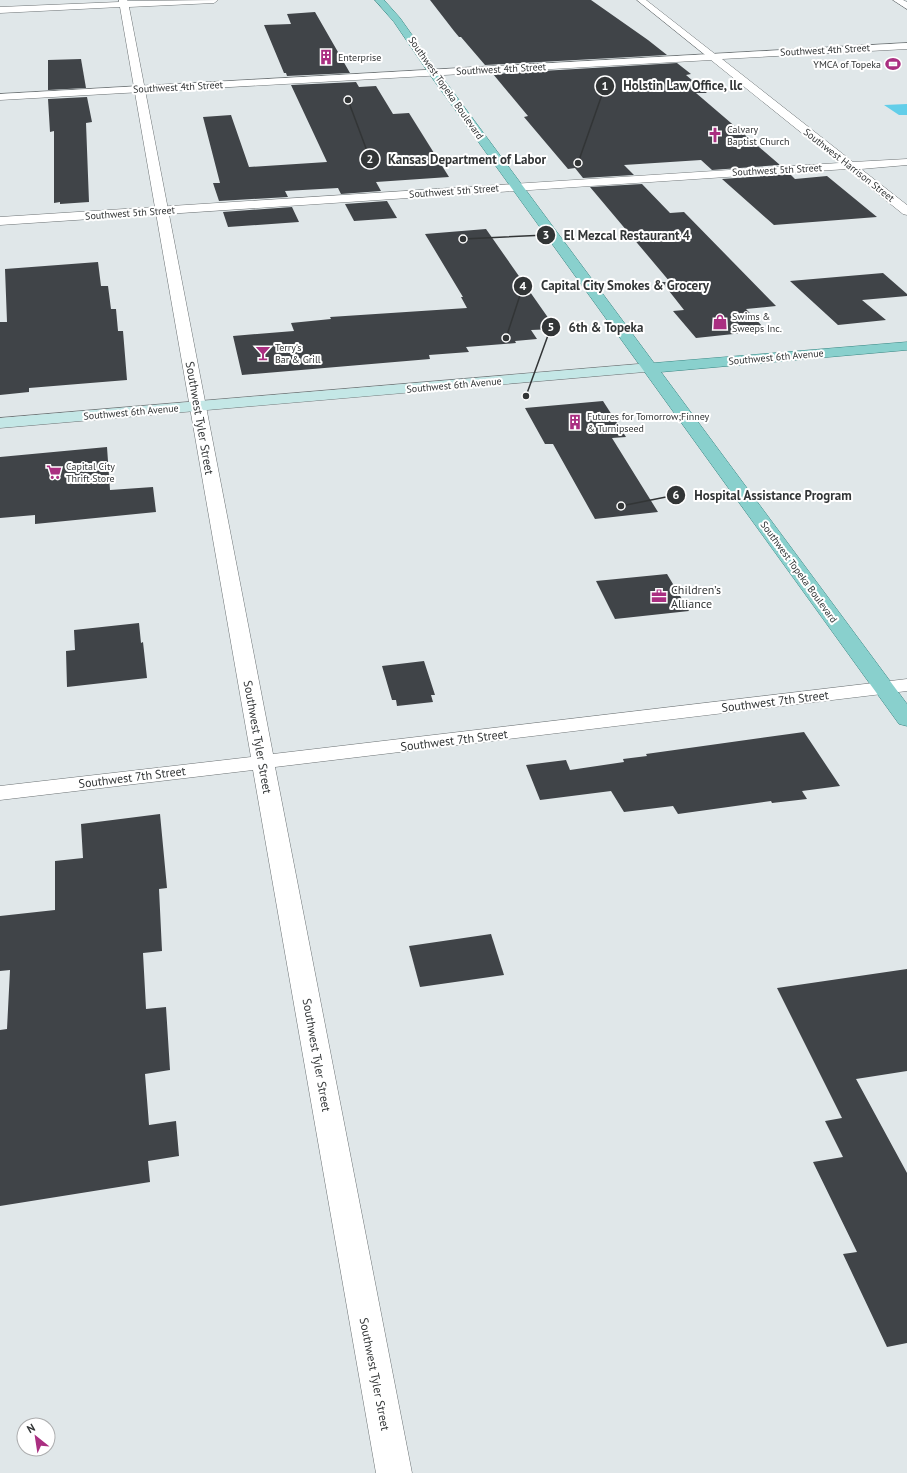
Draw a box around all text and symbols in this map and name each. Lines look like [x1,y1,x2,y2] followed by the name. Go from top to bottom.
[405,34,487,142] street label: Southwest Topeka Boulevard
[780,41,871,59] street label: Southwest 4th Street
[317,48,335,66] building icon: Enterprise
[338,51,381,64] place label: Enterprise
[884,55,902,73] sports icon: YMCA of Topeka
[813,58,881,71] place label: YMCA of Topeka
[456,60,547,78] street label: Southwest 4th Street
[595,73,752,98] callout: Holstin Law Office, llc
[623,77,743,94] text: Holstin Law Office, llc
[133,78,224,96] street label: Southwest 4th Street
[602,78,608,93] text: 1
[727,123,790,148] place label: Calvary Baptist Church
[801,125,898,205] street label: Southwest Harrison Street
[706,126,724,144] church icon: Calvary Baptist Church
[360,147,554,172] callout: Kansas Department of Labor
[367,151,373,166] text: 2
[388,151,546,168] text: Kansas Department of Labor
[732,161,823,179] street label: Southwest 5th Street
[409,181,500,201] street label: Southwest 5th Street
[85,203,176,223] street label: Southwest 5th Street
[536,223,698,248] callout: El Mezcal Restaurant 4
[543,227,549,242] text: 3
[564,227,691,244] text: El Mezcal Restaurant 4
[513,273,718,298] callout: Capital City Smokes & Grocery
[541,277,710,294] text: Capital City Smokes & Grocery
[520,278,527,293] text: 4
[732,310,782,335] place label: Swims & Sweeps Inc.
[711,313,729,331] shop icon: Swims & Sweeps Inc.
[541,315,652,340] callout: 6th & Topeka
[548,319,554,334] text: 5
[569,319,643,336] text: 6th & Topeka
[275,341,321,366] place label: Terry's Bar & Grill
[254,344,272,362] bar icon: Terry's Bar & Grill
[728,346,824,368] street label: Southwest 6th Avenue
[183,360,217,476] street label: Southwest Tyler Street
[406,374,502,396] street label: Southwest 6th Avenue
[83,401,179,423] street label: Southwest 6th Avenue
[587,410,710,435] place label: Futures for Tomorrow;Finney & Turnipseed
[566,413,584,431] building icon: Futures for Tomorrow;Finney & Turnipseed
[66,460,115,485] place label: Capital City Thrift Store
[45,463,63,481] supermarket icon: Capital City Thrift Store
[666,482,859,507] callout: Hospital Assistance Program
[673,487,680,502] text: 6
[694,487,852,504] text: Hospital Assistance Program
[758,519,840,625] street label: Southwest Topeka Boulevard
[671,582,721,611] place label: Children’s Alliance
[650,587,668,605] office icon: Children’s Alliance
[241,679,275,795] street label: Southwest Tyler Street
[721,687,829,715] street label: Southwest 7th Street
[400,726,508,754] street label: Southwest 7th Street
[78,763,186,791] street label: Southwest 7th Street
[300,997,334,1113] street label: Southwest Tyler Street
[357,1316,393,1432] street label: Southwest Tyler Street
[16,1417,56,1457] north arrow
[24,1420,38,1436] text: N

